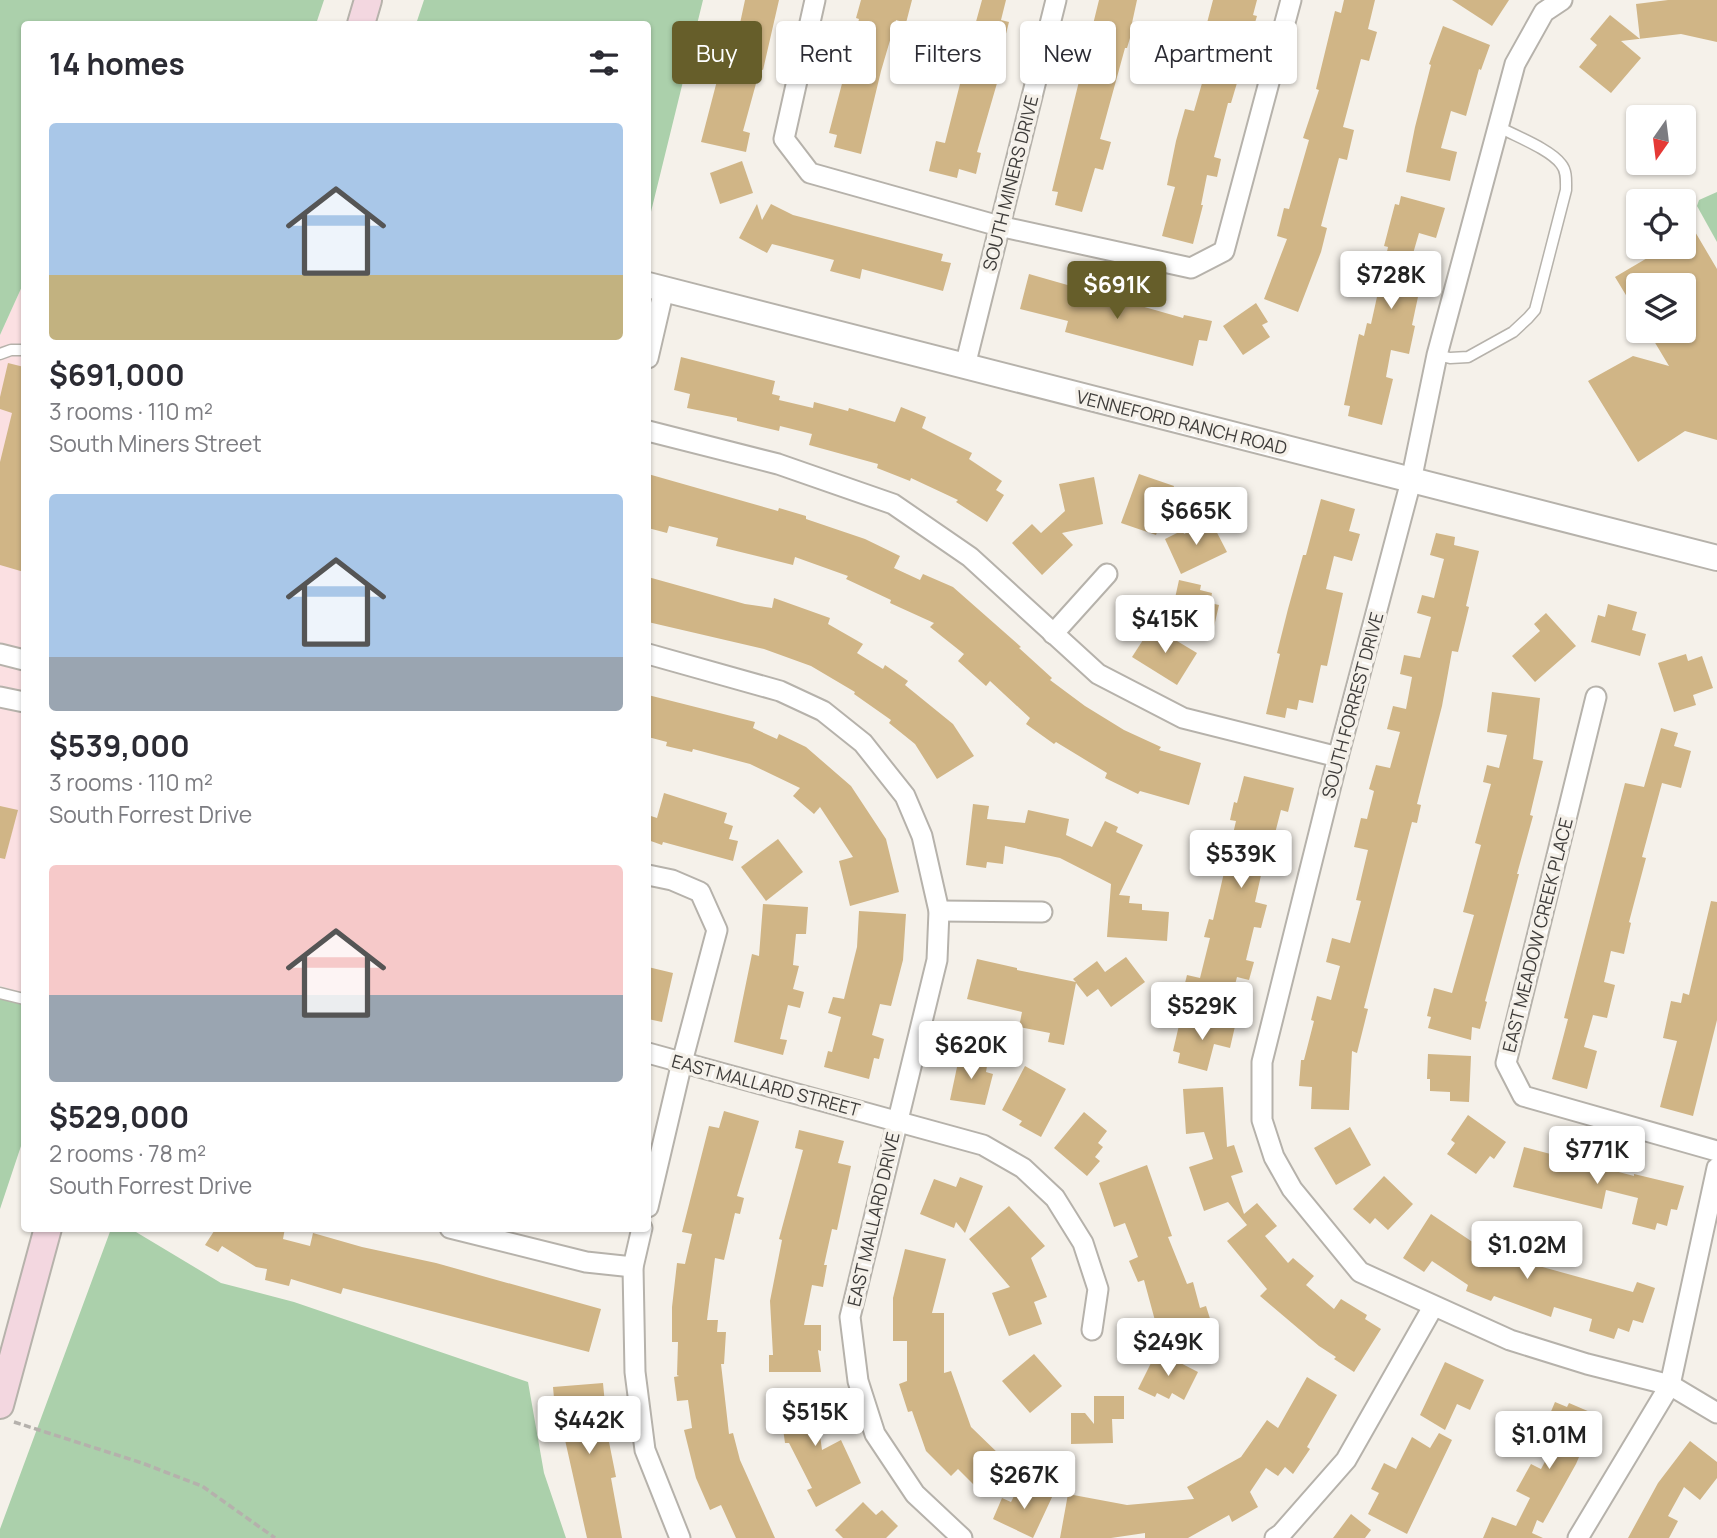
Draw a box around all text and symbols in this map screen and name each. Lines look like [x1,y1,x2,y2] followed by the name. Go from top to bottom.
[672,21,762,84] chip: Buy
[776,21,876,84] chip: Rent
[890,21,1006,84] chip: Filters
[1020,21,1116,84] chip: New
[1130,21,1297,84] chip: Apartment
[49,43,185,84] text: 14 homes
[585,44,623,82] icon: filters
[977,93,1043,273] street label: SOUTH MINERS DRIVE
[1626,105,1696,175] north arrow
[1626,105,1696,343] map controls
[273,168,399,294] icon: home
[1626,189,1696,259] button: locate
[1342,252,1440,311] pin: $728K
[1356,258,1426,290] text: $728K
[1068,262,1166,321] pin: $691K
[1083,268,1151,300] text: $691K
[1626,273,1696,343] button: layers
[49,354,185,395] text: $691,000
[1074,384,1290,460] street label: VENNEFORD RANCH ROAD
[49,395,213,427] text: 3 rooms · 110 m²
[49,427,262,459] text: South Miners Street
[1147,488,1245,547] pin: $665K
[1160,494,1232,526] text: $665K
[273,539,399,665] icon: home
[1116,596,1214,655] pin: $415K
[1132,602,1198,634] text: $415K
[1316,609,1388,801] street label: SOUTH FORREST DRIVE
[49,725,190,766] text: $539,000
[49,766,213,798] text: 3 rooms · 110 m²
[49,798,252,830] text: South Forrest Drive
[1496,815,1578,1055] street label: EAST MEADOW CREEK PLACE
[1192,830,1290,890] pin: $539K
[1206,837,1276,869] text: $539K
[273,910,399,1036] icon: home
[1153,982,1251,1042] pin: $529K
[1167,989,1237,1021] text: $529K
[922,1021,1020,1081] pin: $620K
[935,1028,1007,1060] text: $620K
[669,1048,863,1122] street label: EAST MALLARD STREET
[49,1096,189,1137] text: $529,000
[1548,1126,1646,1186] pin: $771K
[841,1129,905,1309] street label: EAST MALLARD DRIVE
[1565,1133,1629,1165] text: $771K
[49,1137,206,1169] text: 2 rooms · 78 m²
[49,1169,252,1201] text: South Forrest Drive
[1470,1222,1584,1281] pin: $1.02M
[1487,1228,1567,1260] text: $1.02M
[1119,1318,1217,1378] pin: $249K
[1133,1325,1203,1357] text: $249K
[766,1388,864,1448] pin: $515K
[782,1395,848,1427] text: $515K
[540,1396,638,1456] pin: $442K
[554,1403,624,1435] text: $442K
[1492,1412,1606,1471] pin: $1.01M
[1511,1418,1587,1450] text: $1.01M
[975,1452,1073,1511] pin: $267K
[989,1458,1059,1490] text: $267K

